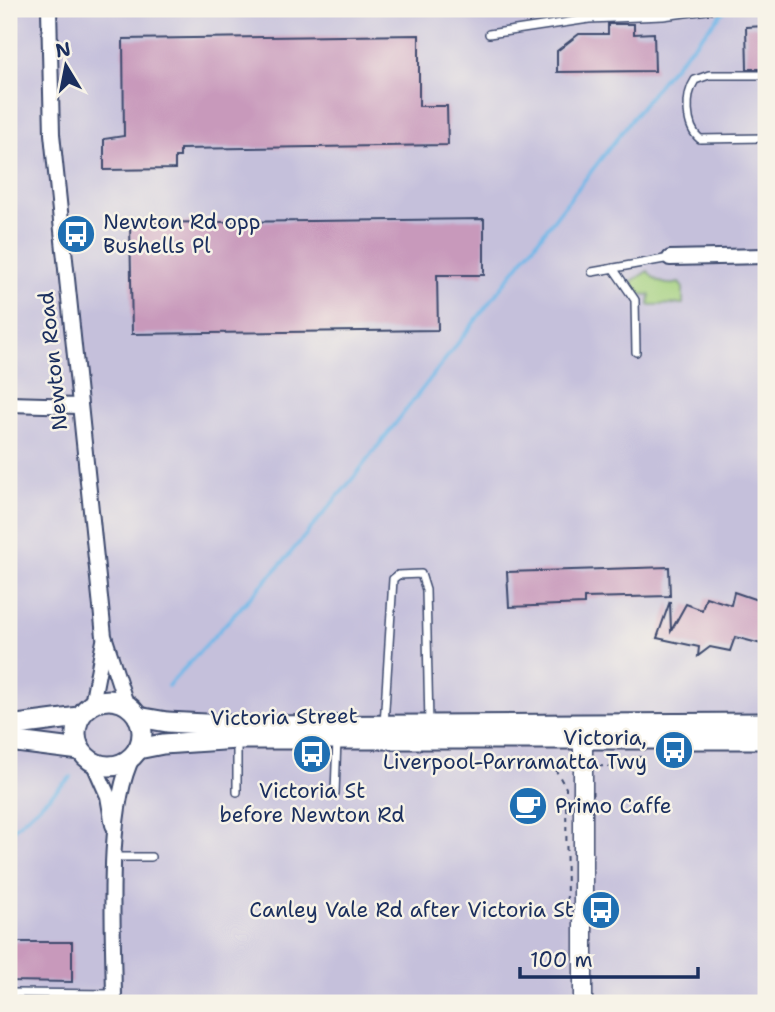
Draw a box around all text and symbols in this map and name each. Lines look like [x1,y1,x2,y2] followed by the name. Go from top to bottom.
[32,32,102,102] north arrow
[54,36,73,63] text: N
[103,208,261,260] place label: Newton Rd opp Bushells Pl
[55,213,97,255] bus stop icon: Newton Rd opp Bushells Pl
[32,290,74,432] street label: Newton Road
[210,702,358,732] street label: Victoria Street
[383,724,647,776] place label: Victoria, Liverpool-Parramatta Twy
[653,729,695,771] bus stop icon: Victoria, Liverpool-Parramatta Twy
[291,733,333,775] bus stop icon: Victoria St before Newton Rd
[219,777,405,829] place label: Victoria St before Newton Rd
[507,785,549,827] cafe icon: Primo Caffe
[555,792,672,820] place label: Primo Caffe
[580,889,622,931] bus stop icon: Canley Vale Rd after Victoria St
[249,896,574,924] place label: Canley Vale Rd after Victoria St
[520,935,698,979] scale bar
[530,946,593,974] text: 100 m

